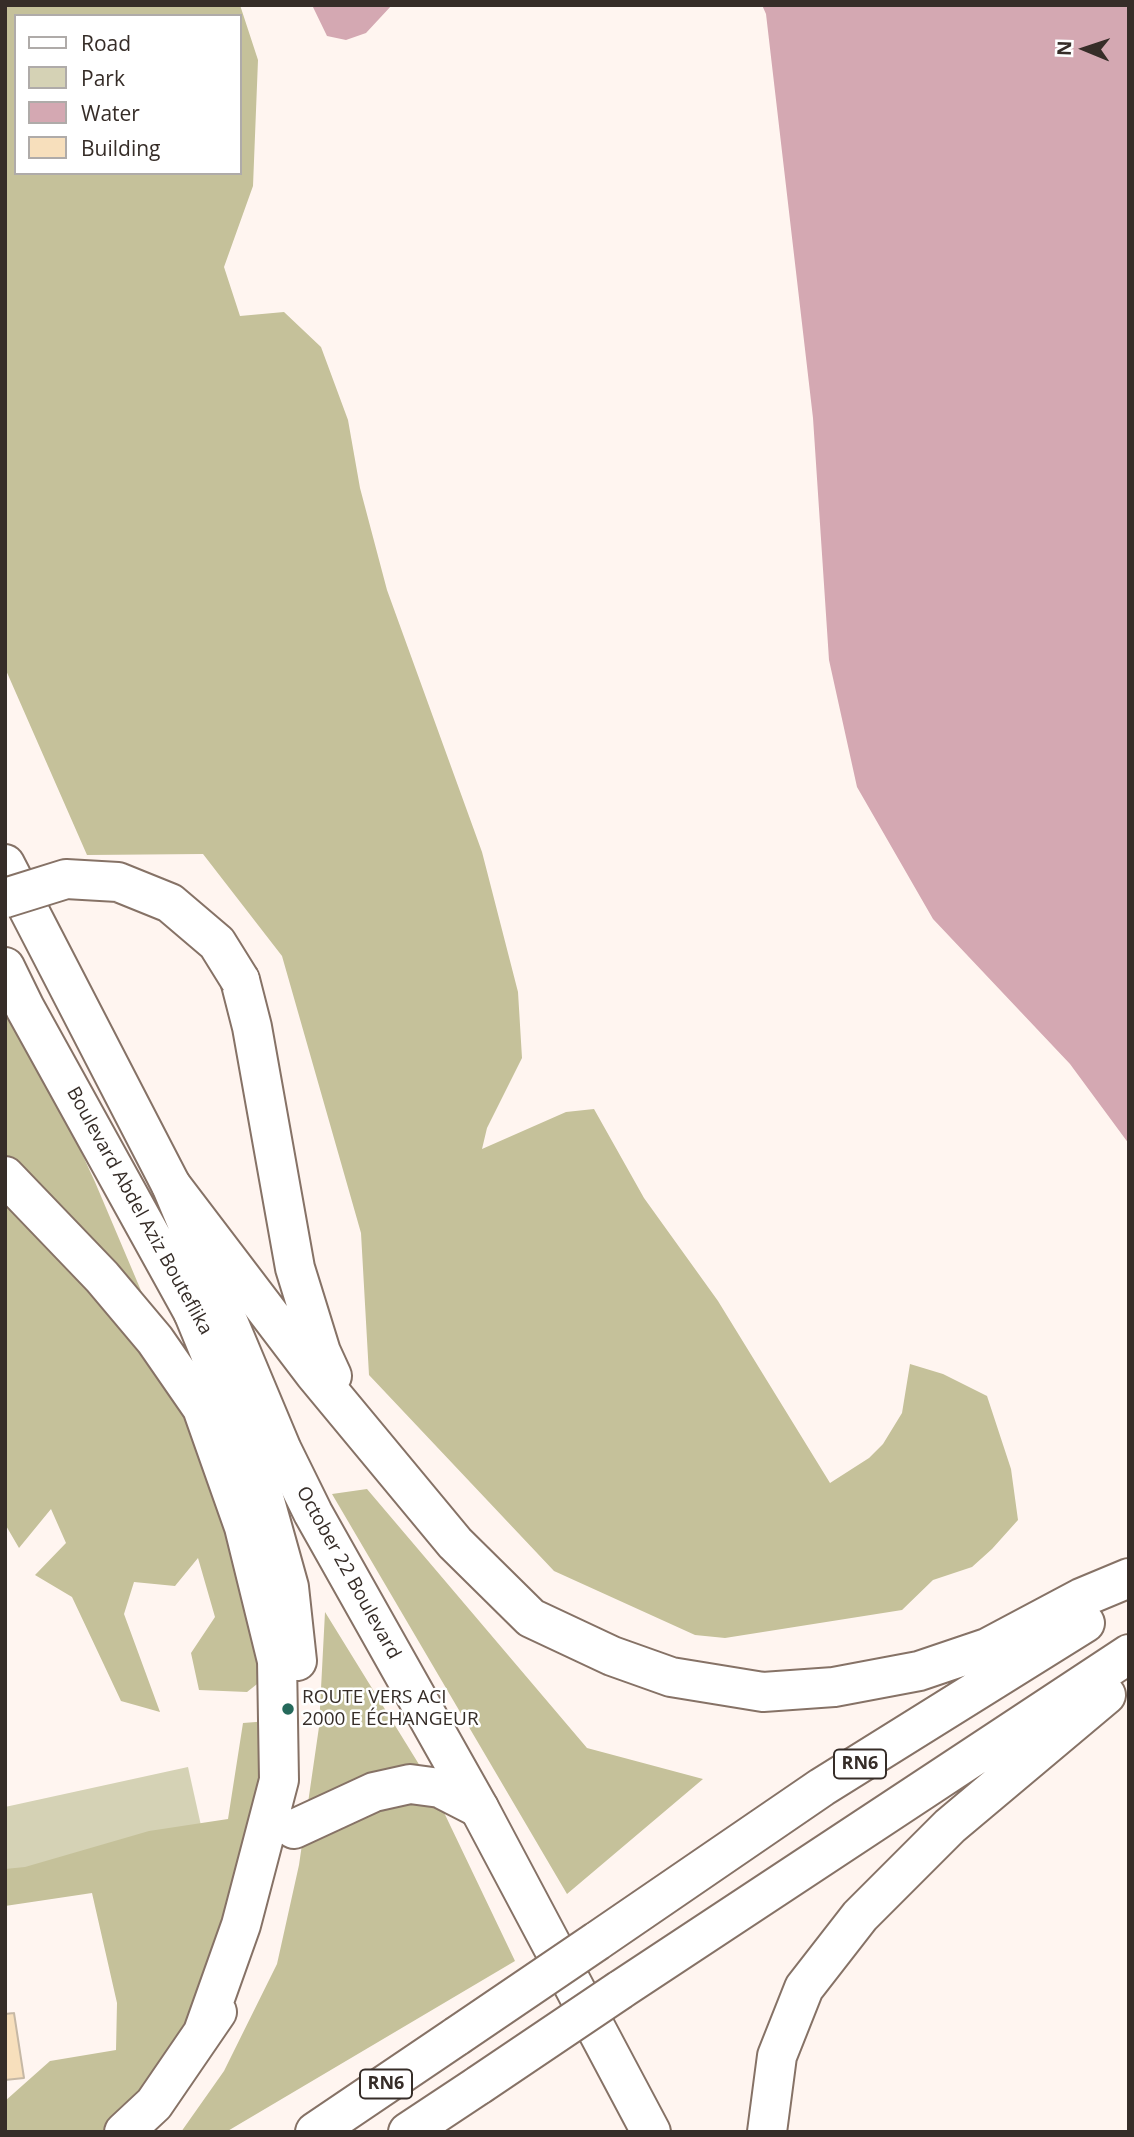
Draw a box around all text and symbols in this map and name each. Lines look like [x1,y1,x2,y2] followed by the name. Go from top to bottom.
[14,14,242,175] legend
[1050,14,1120,84] north arrow
[81,29,131,57] text: Road
[1051,40,1077,56] text: N
[81,64,125,92] text: Park
[81,99,140,127] text: Water
[81,134,160,162] text: Building
[61,1083,217,1339] street label: Boulevard Abdel Aziz Bouteflika
[291,1483,405,1663] street label: October 22 Boulevard
[302,1687,479,1731] place label: ROUTE VERS ACI 2000 E ÉCHANGEUR
[280,1701,296,1717] marker: ROUTE VERS ACI 2000 E ÉCHANGEUR
[834,1750,886,1778] road number: RN6
[360,2070,412,2098] road number: RN6

